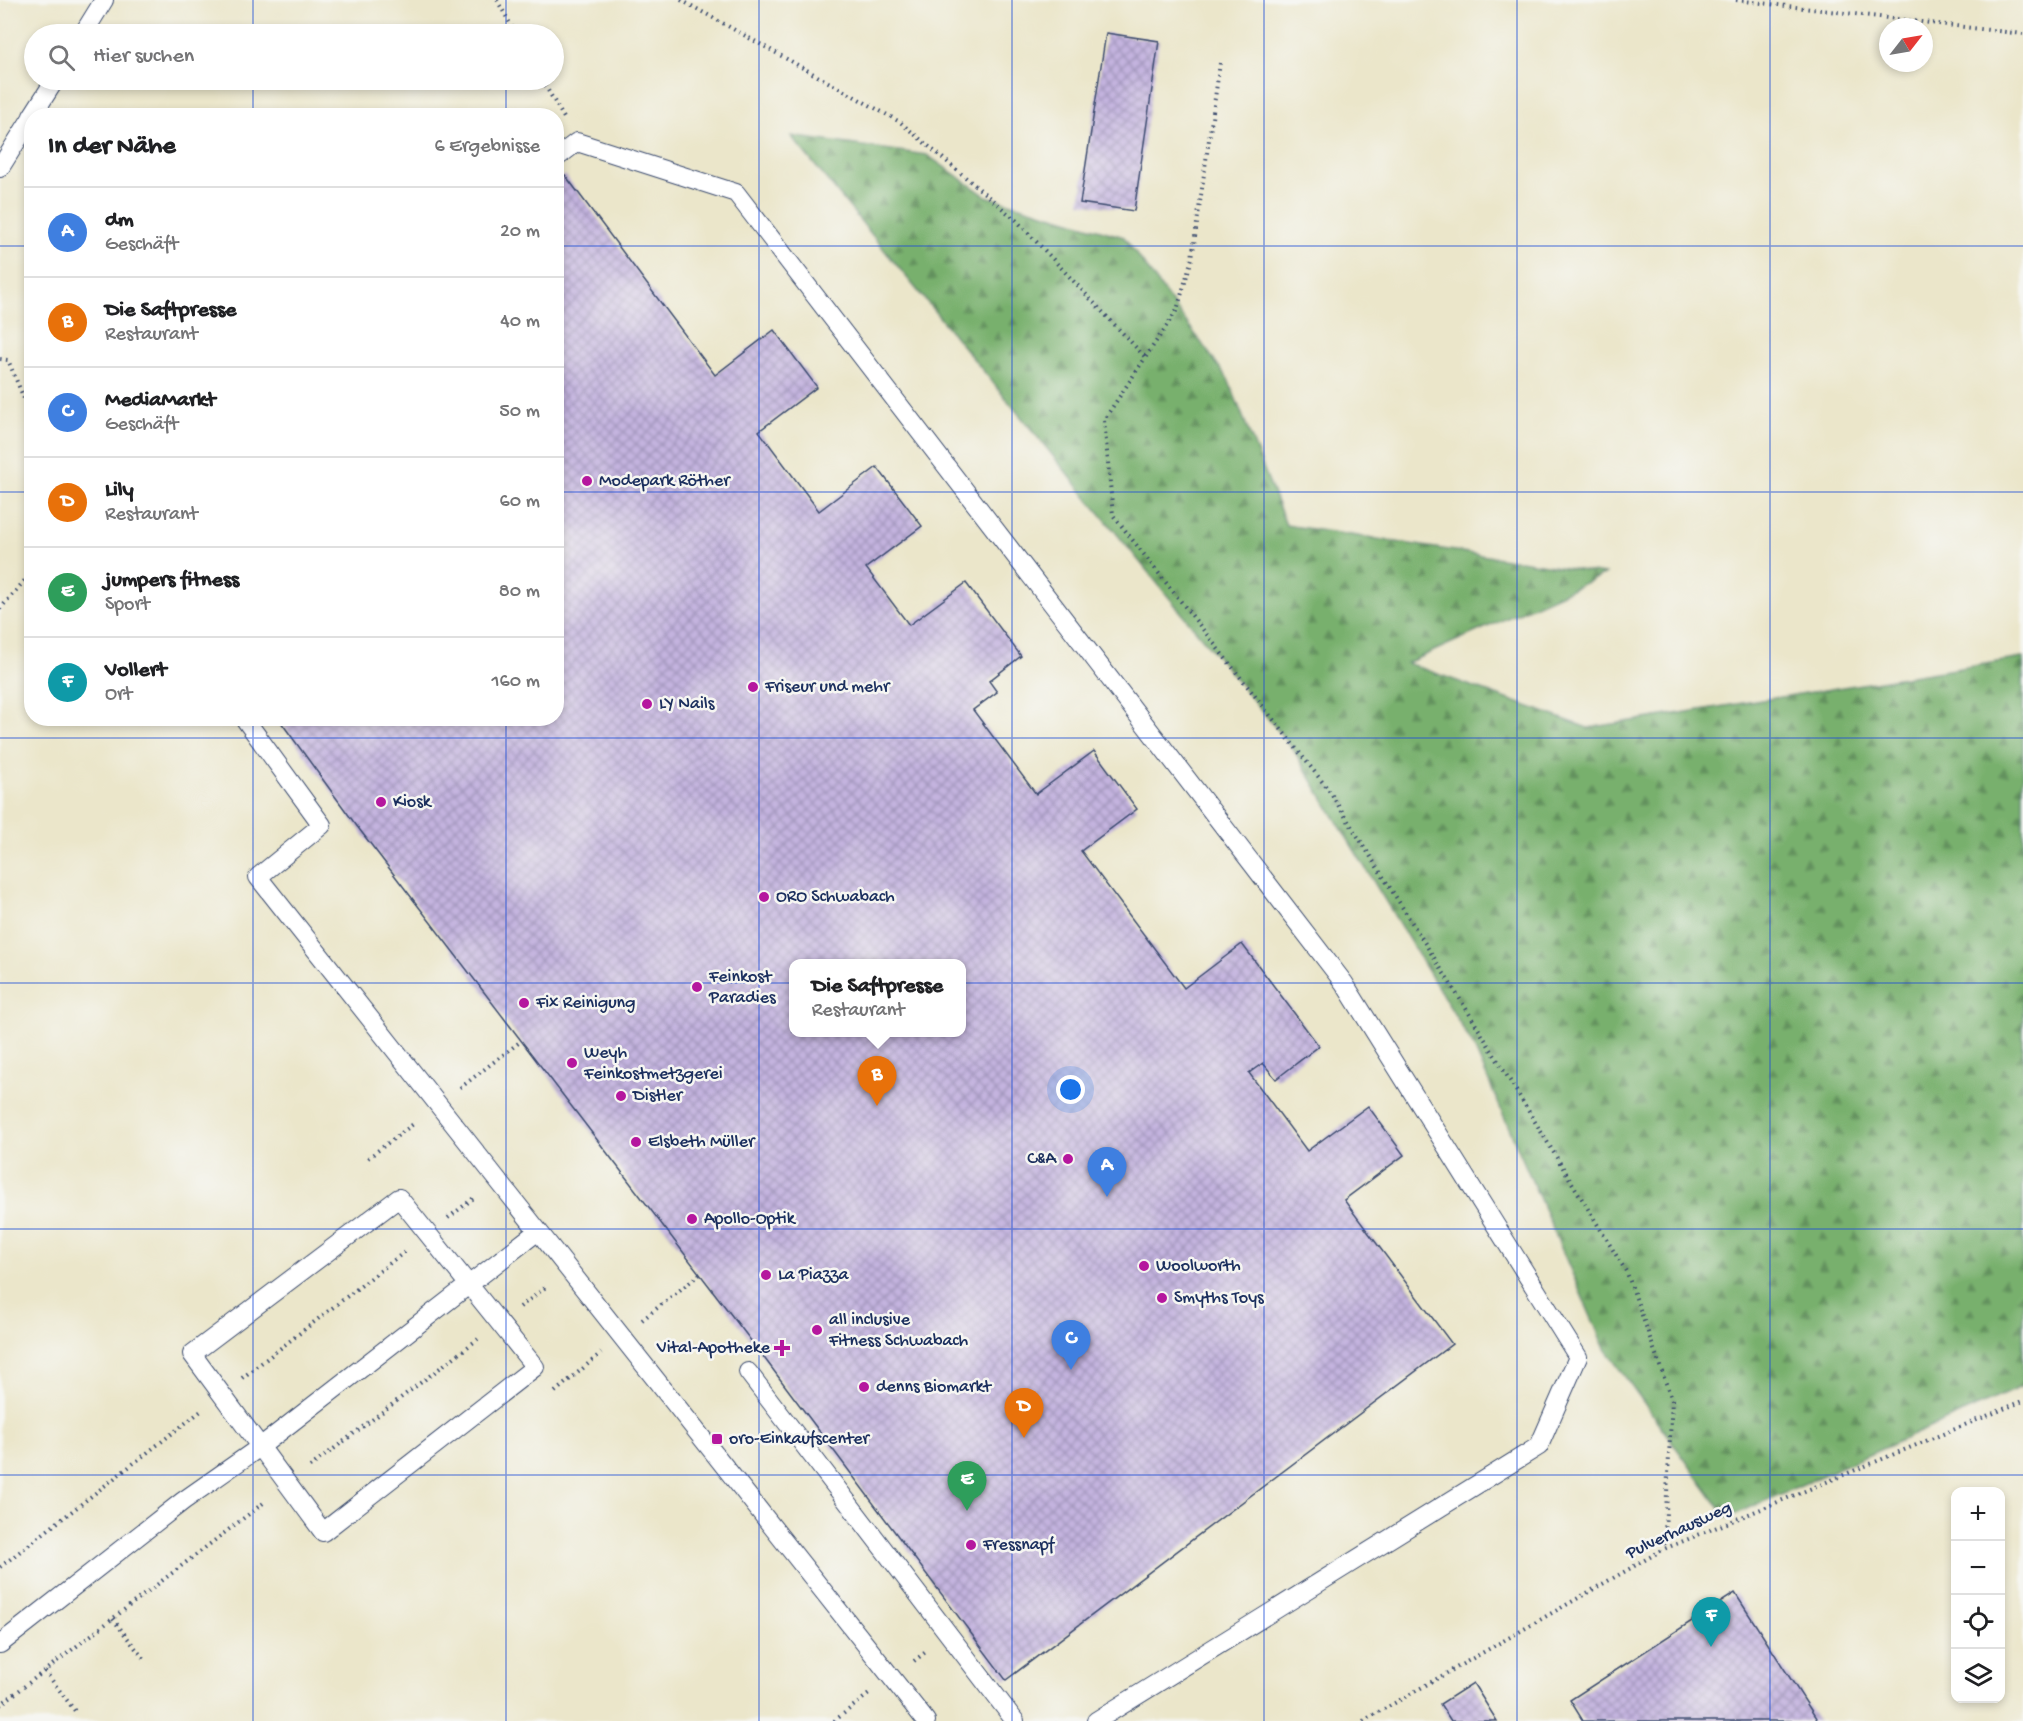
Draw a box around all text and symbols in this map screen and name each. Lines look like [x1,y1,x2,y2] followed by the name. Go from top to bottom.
[1879,18,1933,72] north arrow
[24,24,564,90] search box
[45,41,78,74] icon: search
[93,44,194,70] text: Hier suchen
[48,132,176,163] text: In der Nähe
[434,136,540,159] text: 6 Ergebnisse
[105,208,134,234] text: dm
[62,221,73,244] text: A
[500,221,540,244] text: 20 m
[105,234,178,257] text: Geschäft
[105,298,236,324] text: Die Saftpresse
[62,311,73,334] text: B
[500,311,540,334] text: 40 m
[105,324,198,347] text: Restaurant
[105,388,216,414] text: MediaMarkt
[62,401,73,424] text: C
[499,401,540,424] text: 50 m
[105,414,178,437] text: Geschäft
[599,471,731,492] place label: Modepark Röther
[580,474,594,488] marker: Modepark Röther
[105,478,134,504] text: Lily
[61,491,74,514] text: D
[500,491,540,514] text: 60 m
[105,504,198,527] text: Restaurant
[105,568,239,594] text: jumpers fitness
[61,581,74,604] text: E
[499,581,540,604] text: 80 m
[105,594,150,617] text: Sport
[105,658,166,684] text: Vollert
[62,671,73,694] text: F
[491,671,540,694] text: 160 m
[764,677,891,698] place label: Friseur und mehr
[746,680,760,694] marker: Friseur und mehr
[105,684,132,707] text: Ort
[659,694,716,715] place label: LY Nails
[640,697,654,711] marker: LY Nails
[393,792,433,813] place label: Kiosk
[374,795,388,809] marker: Kiosk
[776,887,895,908] place label: ORO Schwabach
[757,890,771,904] marker: ORO Schwabach
[789,959,966,1037] popup
[708,967,777,1009] place label: Feinkost Paradies
[812,974,943,1000] text: Die Saftpresse
[690,980,704,994] marker: Feinkost Paradies
[535,993,635,1014] place label: Fix Reinigung
[517,996,531,1010] marker: Fix Reinigung
[812,1000,905,1023] text: Restaurant
[583,1043,723,1085] place label: Weyh Feinkostmetzgerei
[565,1056,579,1070] marker: Weyh Feinkostmetzgerei
[858,1056,896,1106] pin: B
[1056,1075,1085,1104] your location
[632,1086,684,1107] place label: Distler
[614,1089,628,1103] marker: Distler
[648,1132,756,1153] place label: Elsbeth Müller
[629,1135,643,1149] marker: Elsbeth Müller
[1088,1148,1126,1197] pin: A
[1027,1149,1057,1170] place label: C&A
[1061,1152,1075,1166] marker: C&A
[704,1209,797,1230] place label: Apollo-Optik
[685,1212,699,1226] marker: Apollo-Optik
[1156,1256,1241,1277] place label: Woolworth
[1137,1259,1151,1273] marker: Woolworth
[778,1265,850,1286] place label: La Piazza
[759,1268,773,1282] marker: La Piazza
[1174,1288,1265,1309] place label: Smyths Toys
[1155,1291,1169,1305] marker: Smyths Toys
[828,1310,969,1352] place label: all inclusive Fitness Schwabach
[1052,1320,1090,1370] pin: C
[810,1323,824,1337] marker: all inclusive Fitness Schwabach
[656,1338,771,1359] place label: Vital-Apotheke
[775,1341,789,1355] marker: Vital-Apotheke
[876,1377,992,1398] place label: denns Biomarkt
[857,1380,871,1394] marker: denns Biomarkt
[1004,1388,1044,1438] pin: D
[729,1429,871,1450] place label: oro-Einkaufscenter
[710,1432,724,1446] marker: oro-Einkaufscenter
[948,1462,986,1511] pin: E
[1951,1487,2005,1703] map controls
[1951,1487,2005,1541] button: +
[1622,1497,1735,1565] street label: Pulverhausweg
[982,1535,1056,1556] place label: Fressnapf
[964,1538,978,1552] marker: Fressnapf
[1951,1541,2005,1595] button: −
[1951,1595,2005,1649] button: locate
[1692,1598,1730,1647] pin: F
[1951,1649,2005,1703] button: layers

